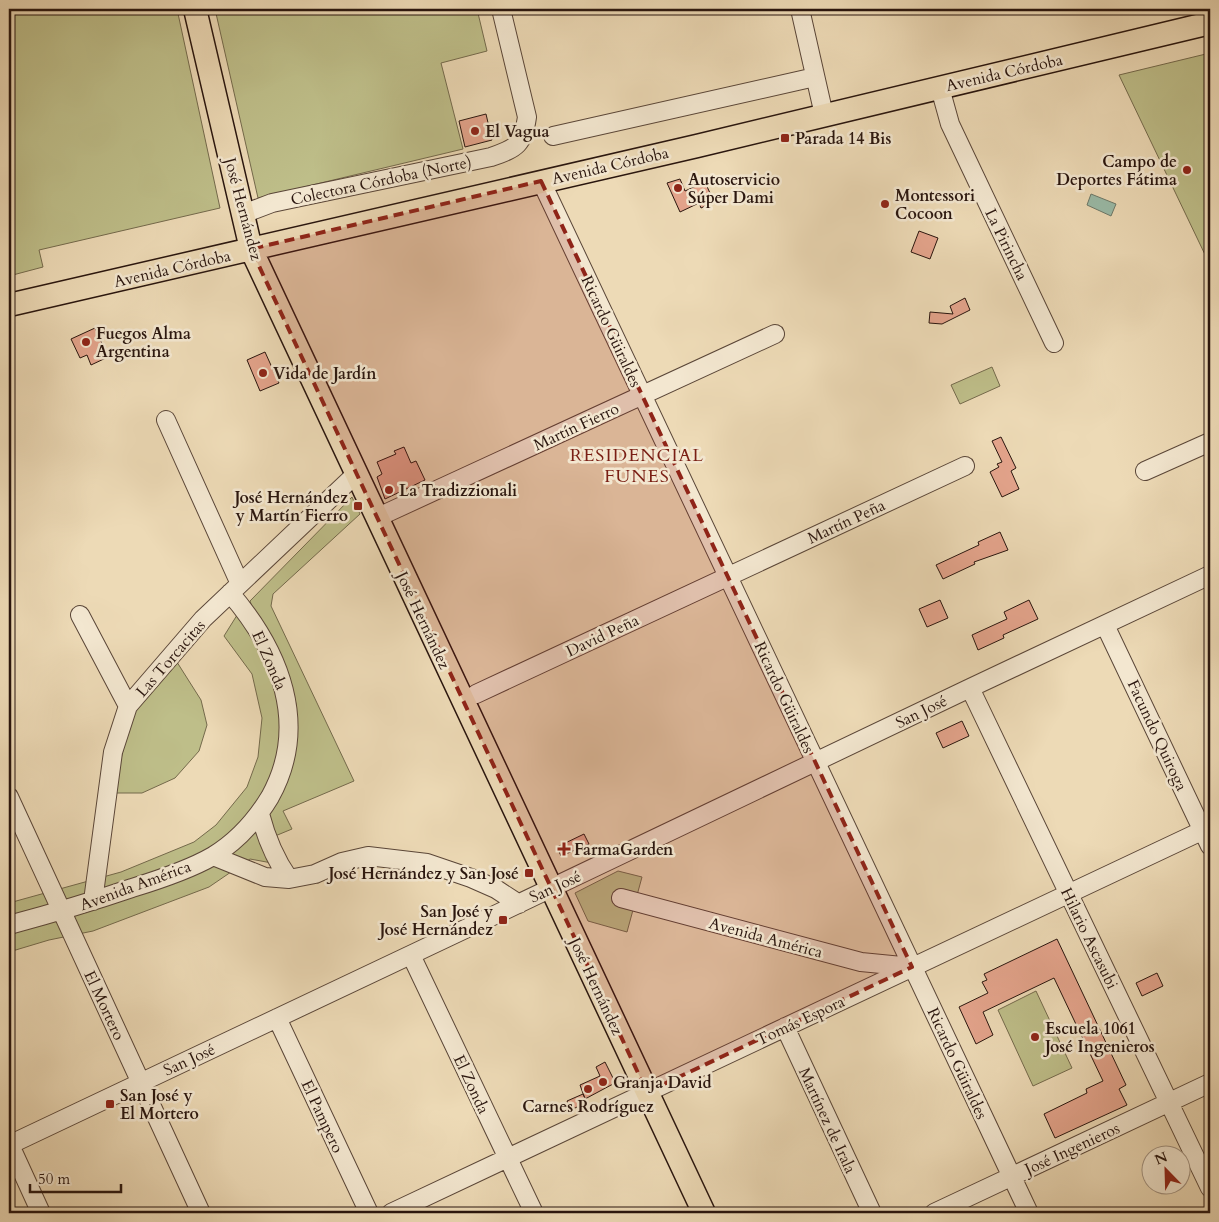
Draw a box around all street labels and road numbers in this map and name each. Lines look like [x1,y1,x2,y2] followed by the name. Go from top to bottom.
[944,49,1065,97] street label: Avenida Córdoba
[550,142,671,190] street label: Avenida Córdoba
[289,151,474,211] street label: Colectora Córdoba (Norte)
[218,154,267,263] street label: José Hernández
[979,205,1033,284] street label: La Pirincha
[112,245,233,293] street label: Avenida Córdoba
[576,272,647,391] street label: Ricardo Güiraldes
[530,397,623,456] street label: Martín Fierro
[804,494,889,550] street label: Martín Peña
[390,566,455,673] street label: José Hernández
[562,609,643,662] street label: David Peña
[131,615,210,702] street label: Las Torcacitas
[246,627,292,694] street label: El Zonda
[749,638,820,757] street label: Ricardo Güiraldes
[1122,676,1192,795] street label: Facundo Quiroga
[892,690,951,734] street label: San José
[77,856,194,916] street label: Avenida América
[526,865,585,908] street label: San José
[1055,884,1123,993] street label: Hilario Ascasubi
[706,912,825,964] street label: Avenida América
[563,932,628,1039] street label: José Hernández
[78,967,130,1044] street label: El Mortero
[752,991,848,1051] street label: Tomás Espora
[922,1004,993,1123] street label: Ricardo Güiraldes
[160,1038,219,1081] street label: San José
[448,1051,494,1118] street label: El Zonda
[793,1064,861,1177] street label: Martínez de Irala
[296,1076,349,1157] street label: El Pampero
[1020,1117,1124,1181] street label: José Ingenieros

